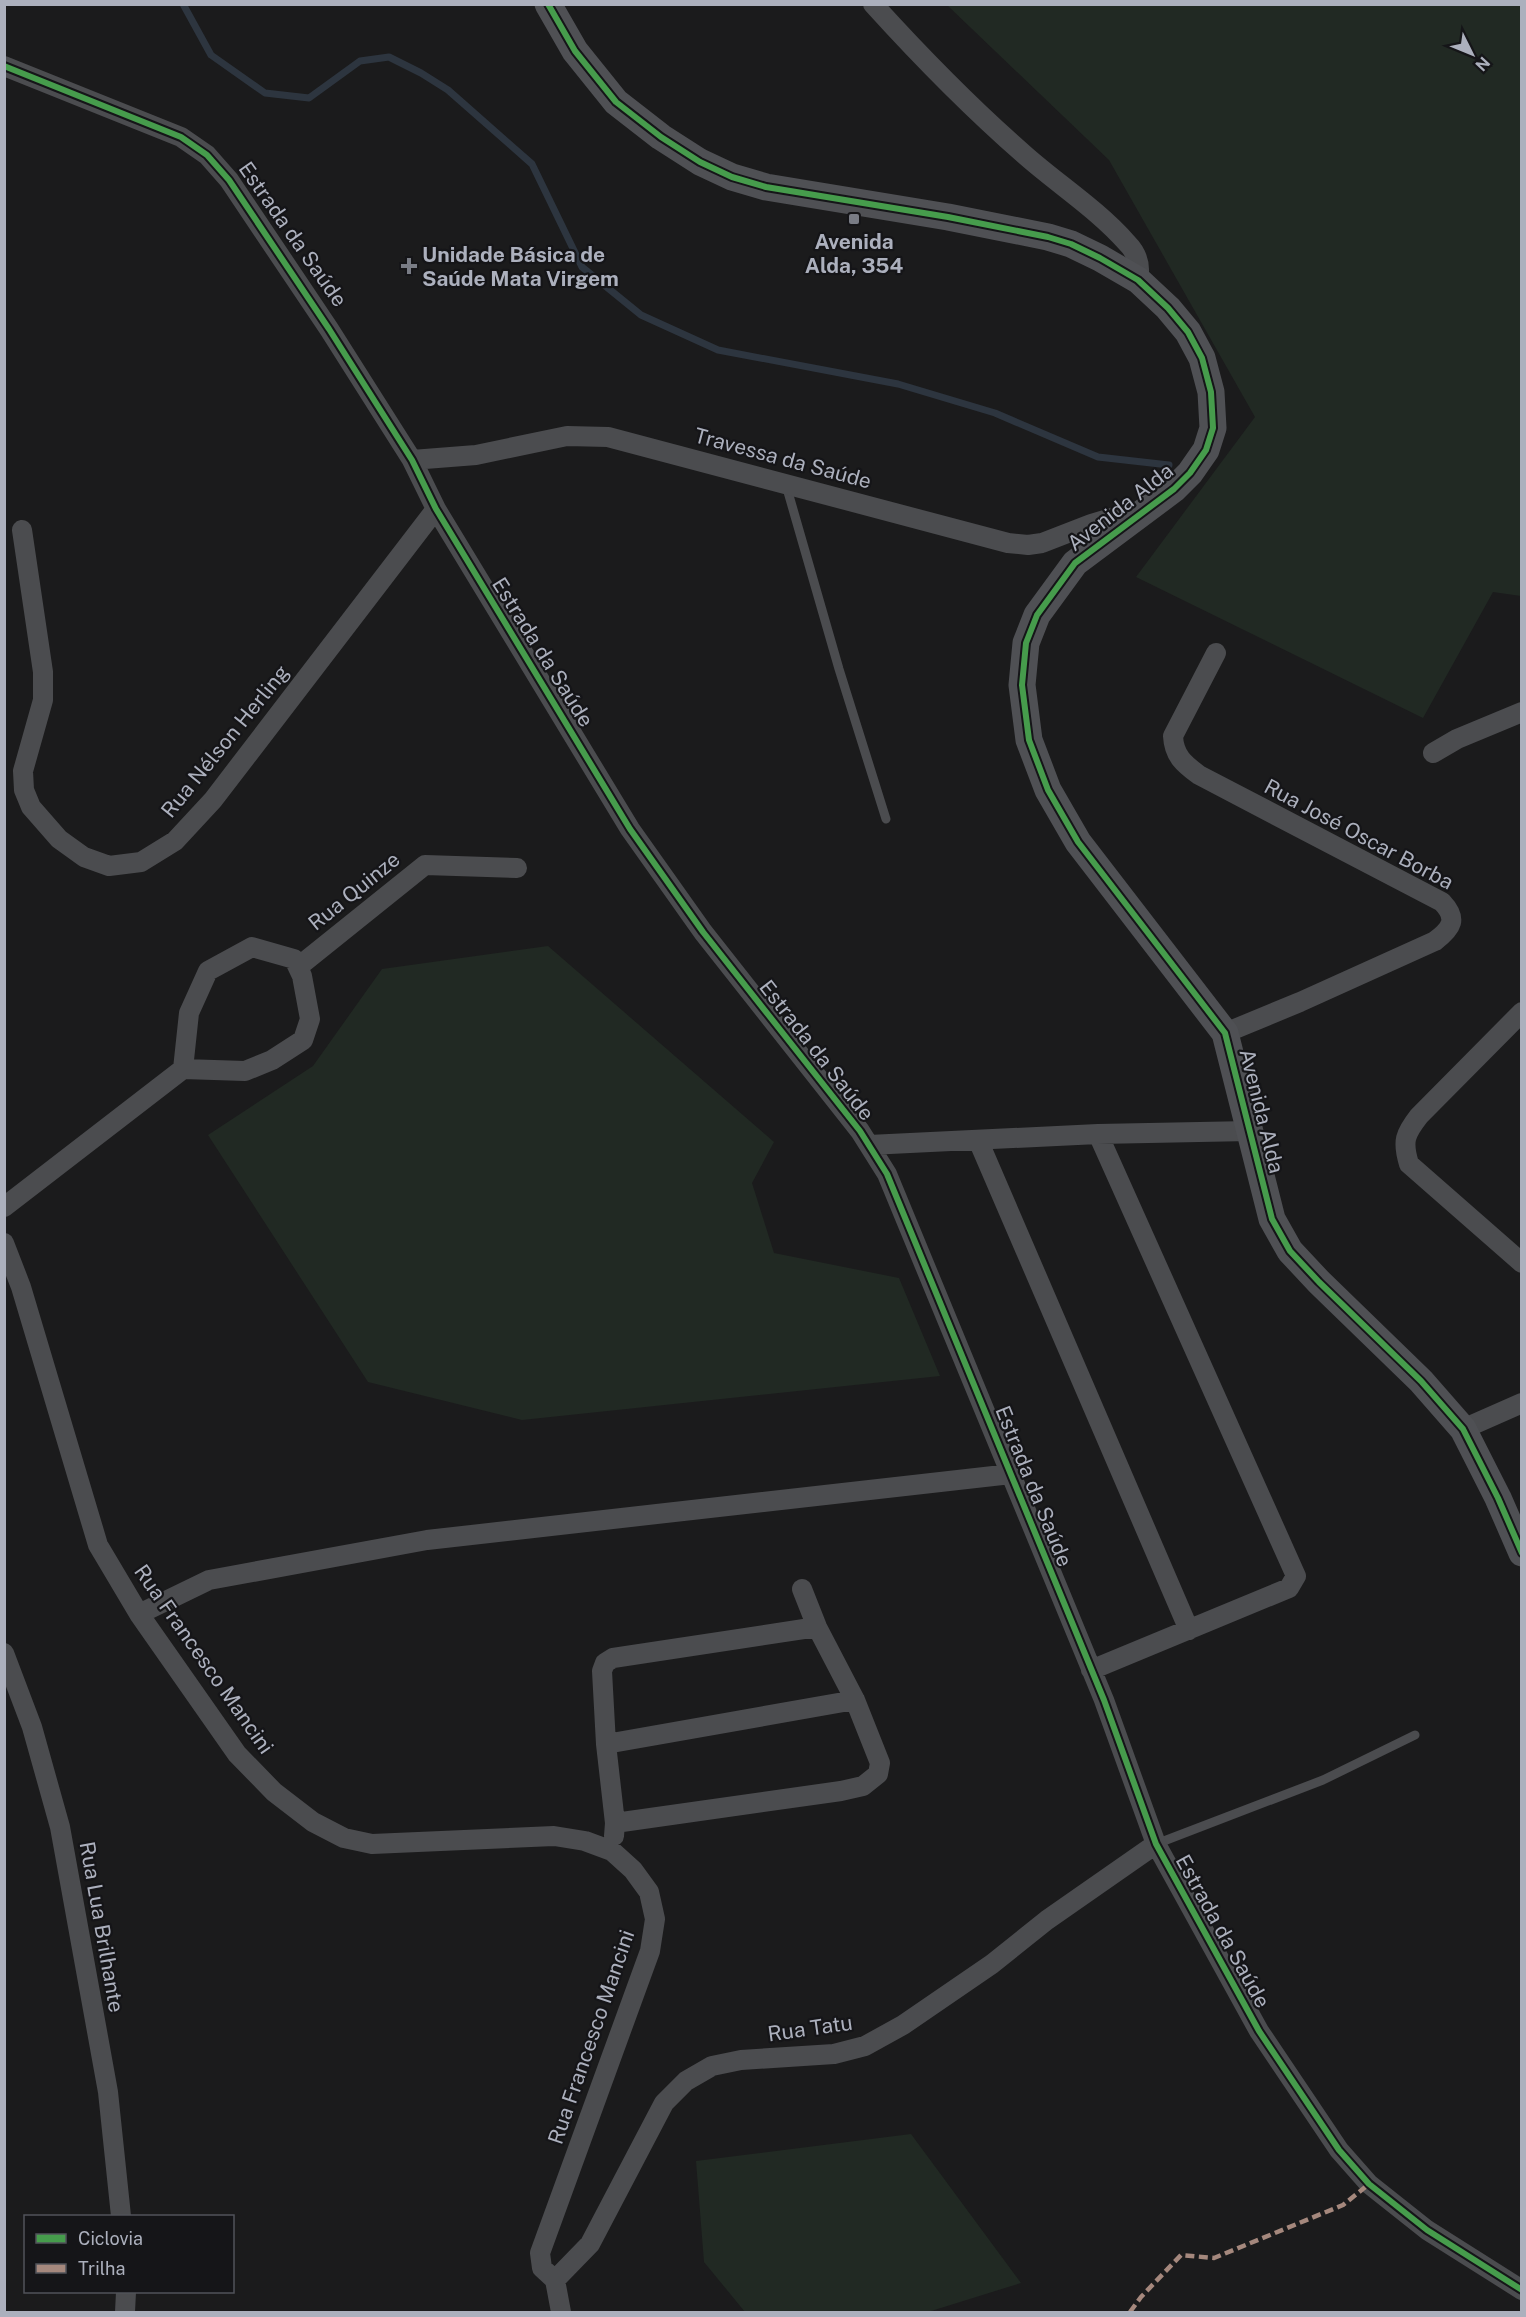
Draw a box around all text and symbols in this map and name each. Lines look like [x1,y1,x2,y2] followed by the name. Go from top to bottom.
[1442,24,1502,84] north arrow
[1471,53,1494,75] text: N
[234,157,352,311] street label: Estrada da Saúde
[847,212,861,226] marker: Avenida Alda, 354
[805,229,904,278] place label: Avenida Alda, 354
[422,242,619,291] place label: Unidade Básica de Saúde Mata Virgem
[400,257,418,275] marker: Unidade Básica de Saúde Mata Virgem
[692,422,874,494] street label: Travessa da Saúde
[1062,458,1178,556] street label: Avenida Alda
[487,573,599,731] street label: Estrada da Saúde
[156,660,294,822] street label: Rua Nélson Herling
[1260,773,1458,895] street label: Rua José Oscar Borba
[303,847,405,935] street label: Rua Quinze
[754,975,880,1125] street label: Estrada da Saúde
[1234,1046,1290,1176] street label: Avenida Alda
[990,1402,1078,1570] street label: Estrada da Saúde
[129,1560,279,1758] street label: Rua Francesco Mancini
[75,1840,129,2014] street label: Rua Lua Brilhante
[1171,1850,1275,2012] street label: Estrada da Saúde
[543,1926,639,2148] street label: Rua Francesco Mancini
[766,2010,854,2046] street label: Rua Tatu
[24,2215,234,2293] legend
[78,2228,143,2249] text: Ciclovia
[78,2258,125,2279] text: Trilha

